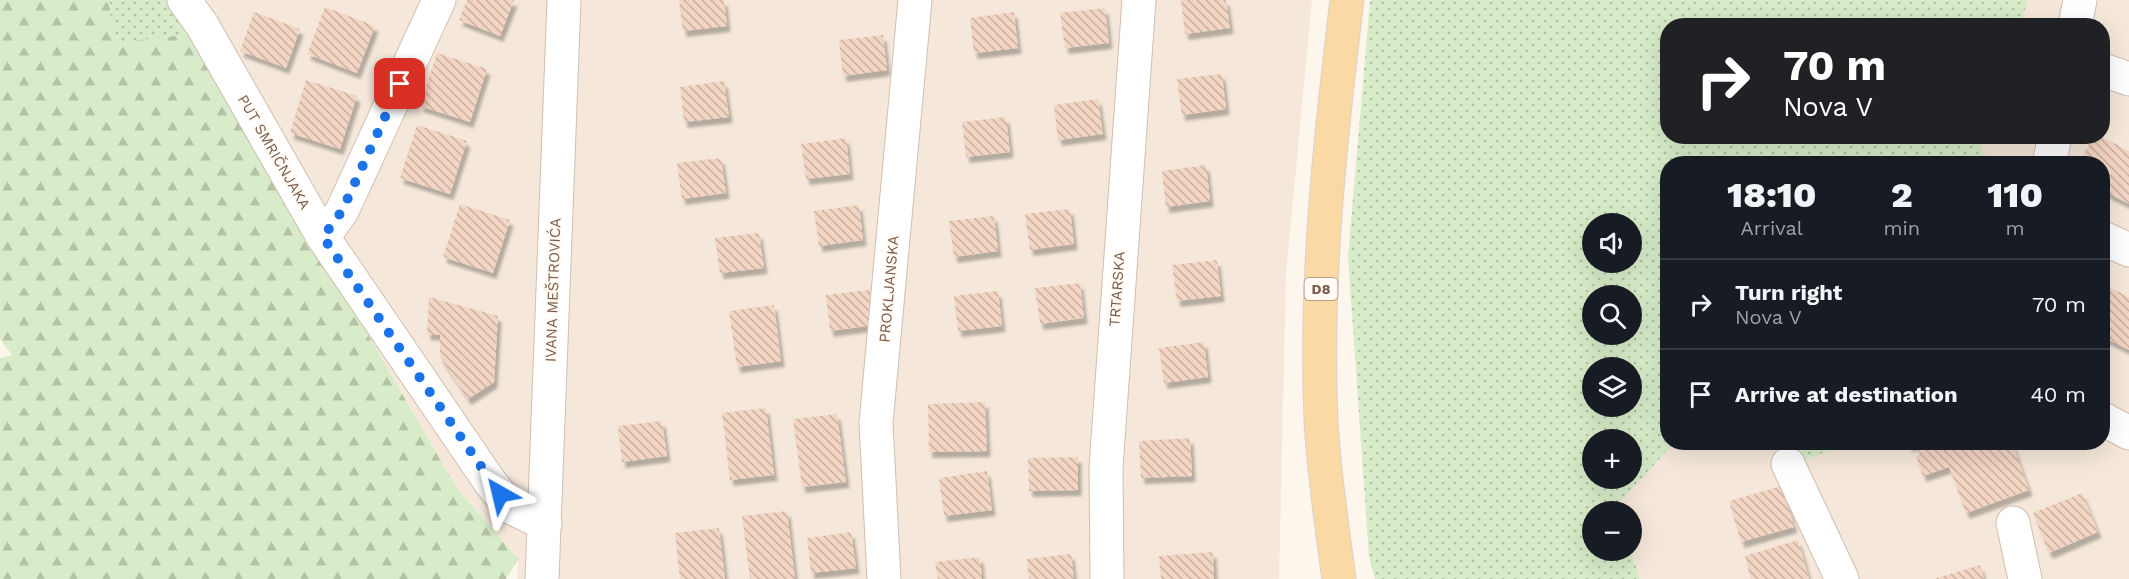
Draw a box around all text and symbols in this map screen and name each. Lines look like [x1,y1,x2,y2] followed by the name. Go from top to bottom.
[1783,41,1886,90] text: 70 m
[1684,42,1762,120] icon: right
[374,58,425,109] pin
[383,67,416,100] icon: arrive
[234,91,315,213] street label: PUT SMRIČNJAKA
[1783,91,1873,123] text: Nova V
[1727,174,1816,216] text: 18:10
[1891,174,1913,216] text: 2
[1987,174,2043,216] text: 110
[1582,213,1642,561] map controls
[1582,213,1642,273] button: sound
[1741,216,1803,240] text: Arrival
[1883,216,1920,240] text: min
[2006,216,2025,240] text: m
[540,217,565,362] street label: IVANA MEŠTROVIĆA
[875,235,903,343] street label: PROKLJANSKA
[1105,251,1129,327] street label: TRTARSKA
[1304,278,1338,300] road number: D8
[1735,280,1842,305] text: Turn right
[1582,285,1642,345] button: search
[1684,288,1717,321] icon: right
[2032,292,2086,317] text: 70 m
[1735,305,1802,329] text: Nova V
[1582,357,1642,417] button: layers
[1684,378,1717,411] icon: arrive
[1735,382,1958,407] text: Arrive at destination
[2030,382,2086,407] text: 40 m
[1582,429,1642,489] button: +
[468,462,532,526] position arrow
[1582,501,1642,561] button: −

